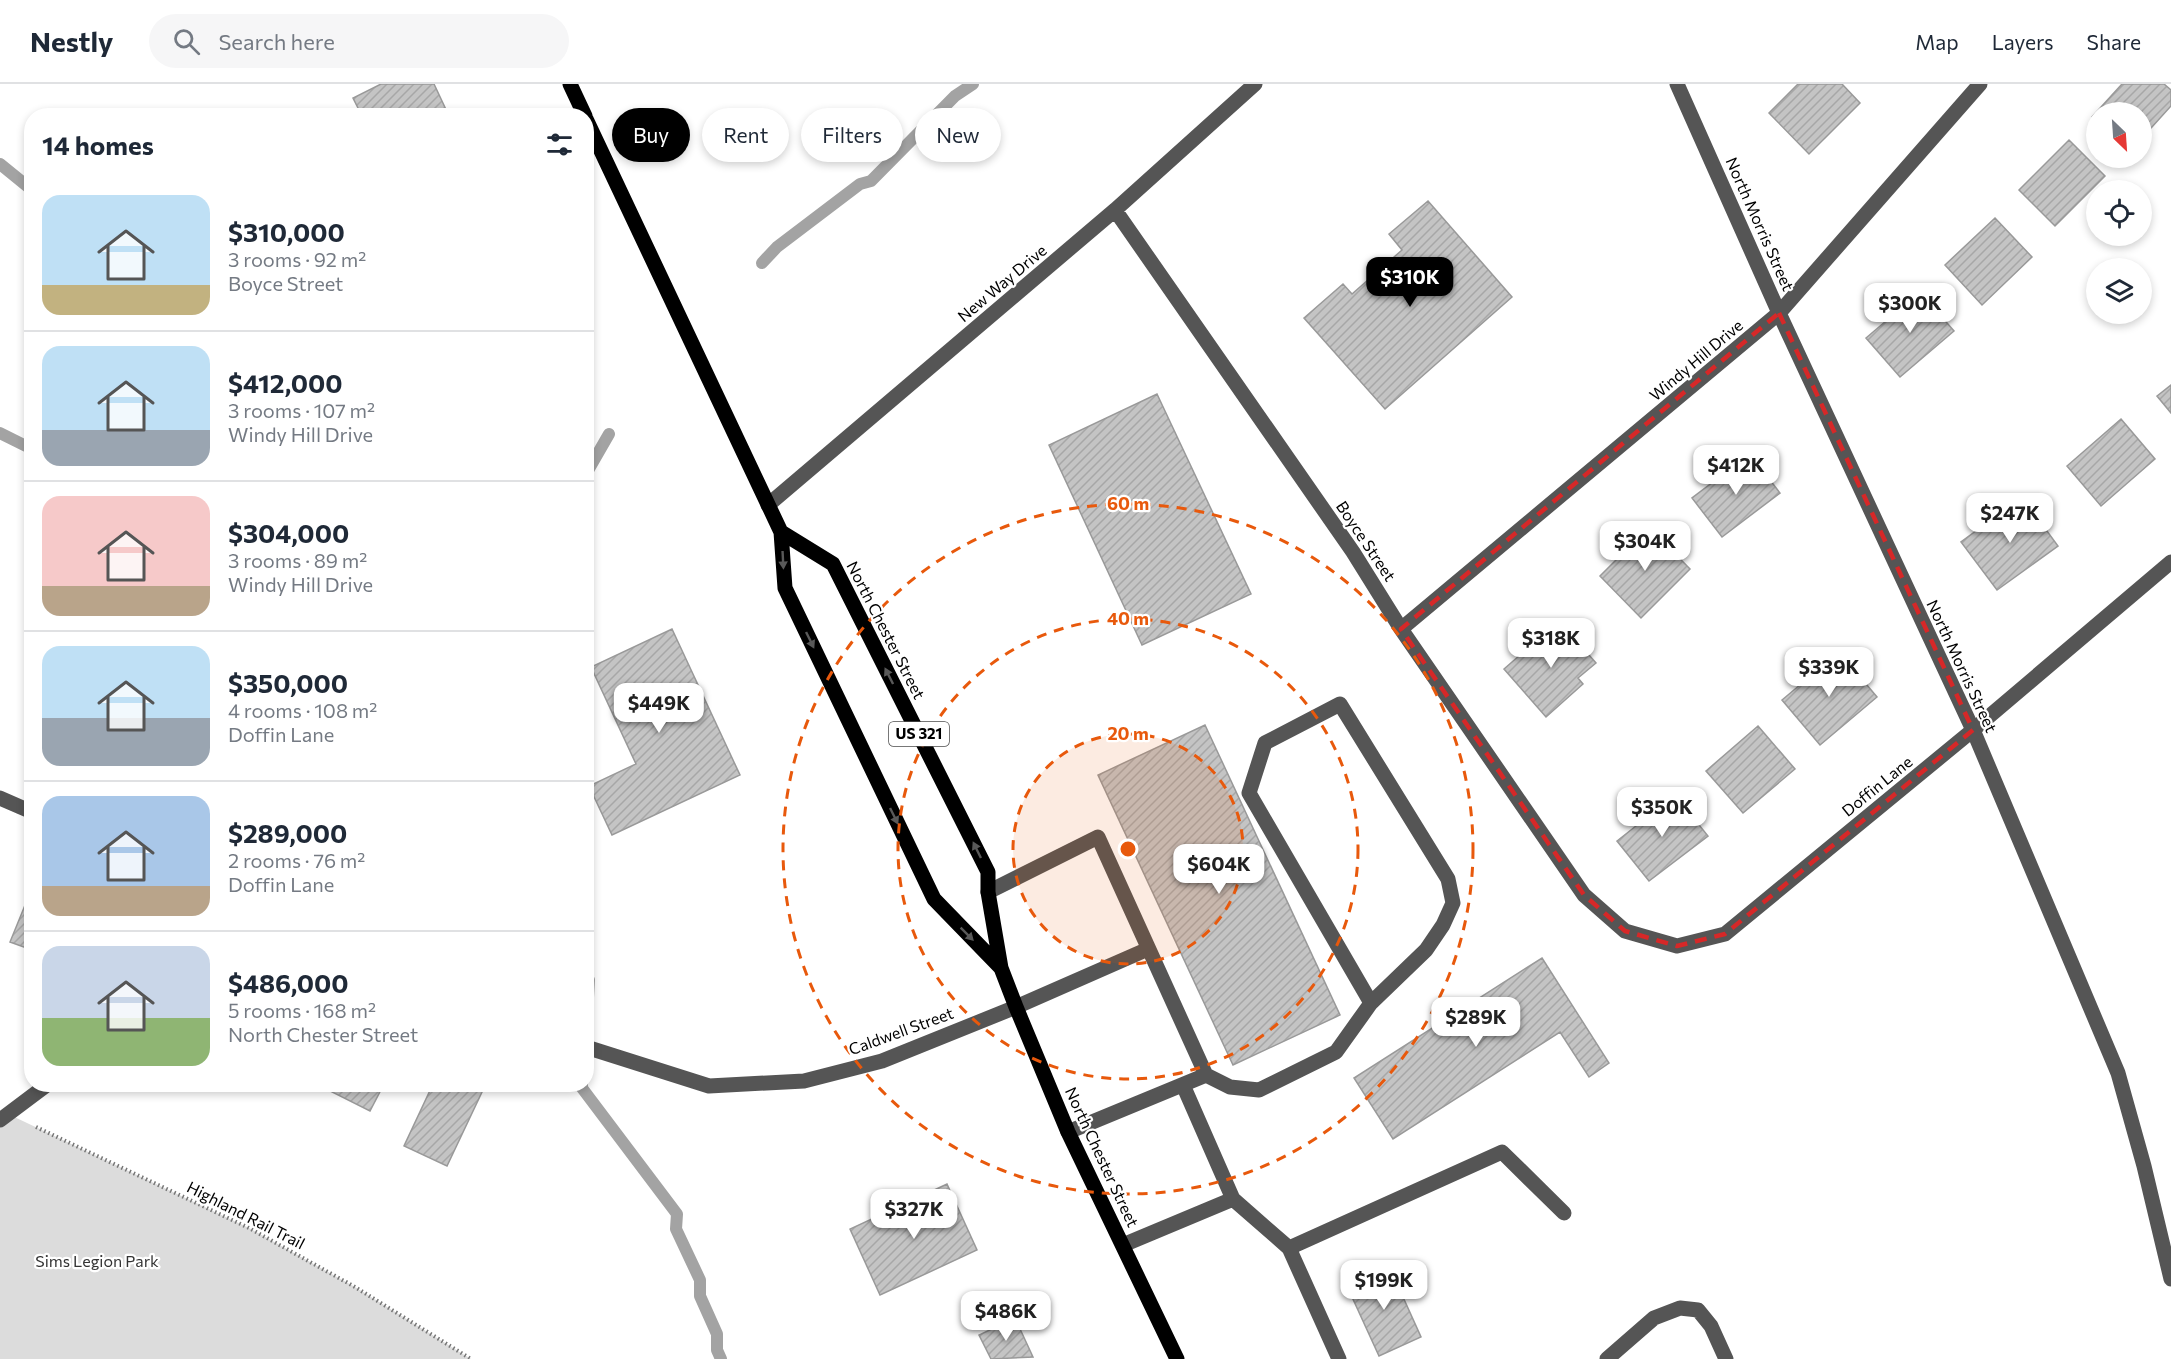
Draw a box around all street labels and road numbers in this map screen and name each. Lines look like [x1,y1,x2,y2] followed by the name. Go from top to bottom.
[1722,154,1799,294] street label: North Morris Street
[953,240,1050,325] street label: New Way Drive
[1645,315,1746,404] street label: Windy Hill Drive
[1333,497,1400,585] street label: Boyce Street
[843,558,930,702] street label: North Chester Street
[1923,596,2002,736] street label: North Morris Street
[889,722,949,746] road number: US 321
[1838,751,1916,820] street label: Doffin Lane
[846,1003,956,1058] street label: Caldwell Street
[1062,1084,1143,1230] street label: North Chester Street
[184,1177,308,1252] street label: Highland Rail Trail

